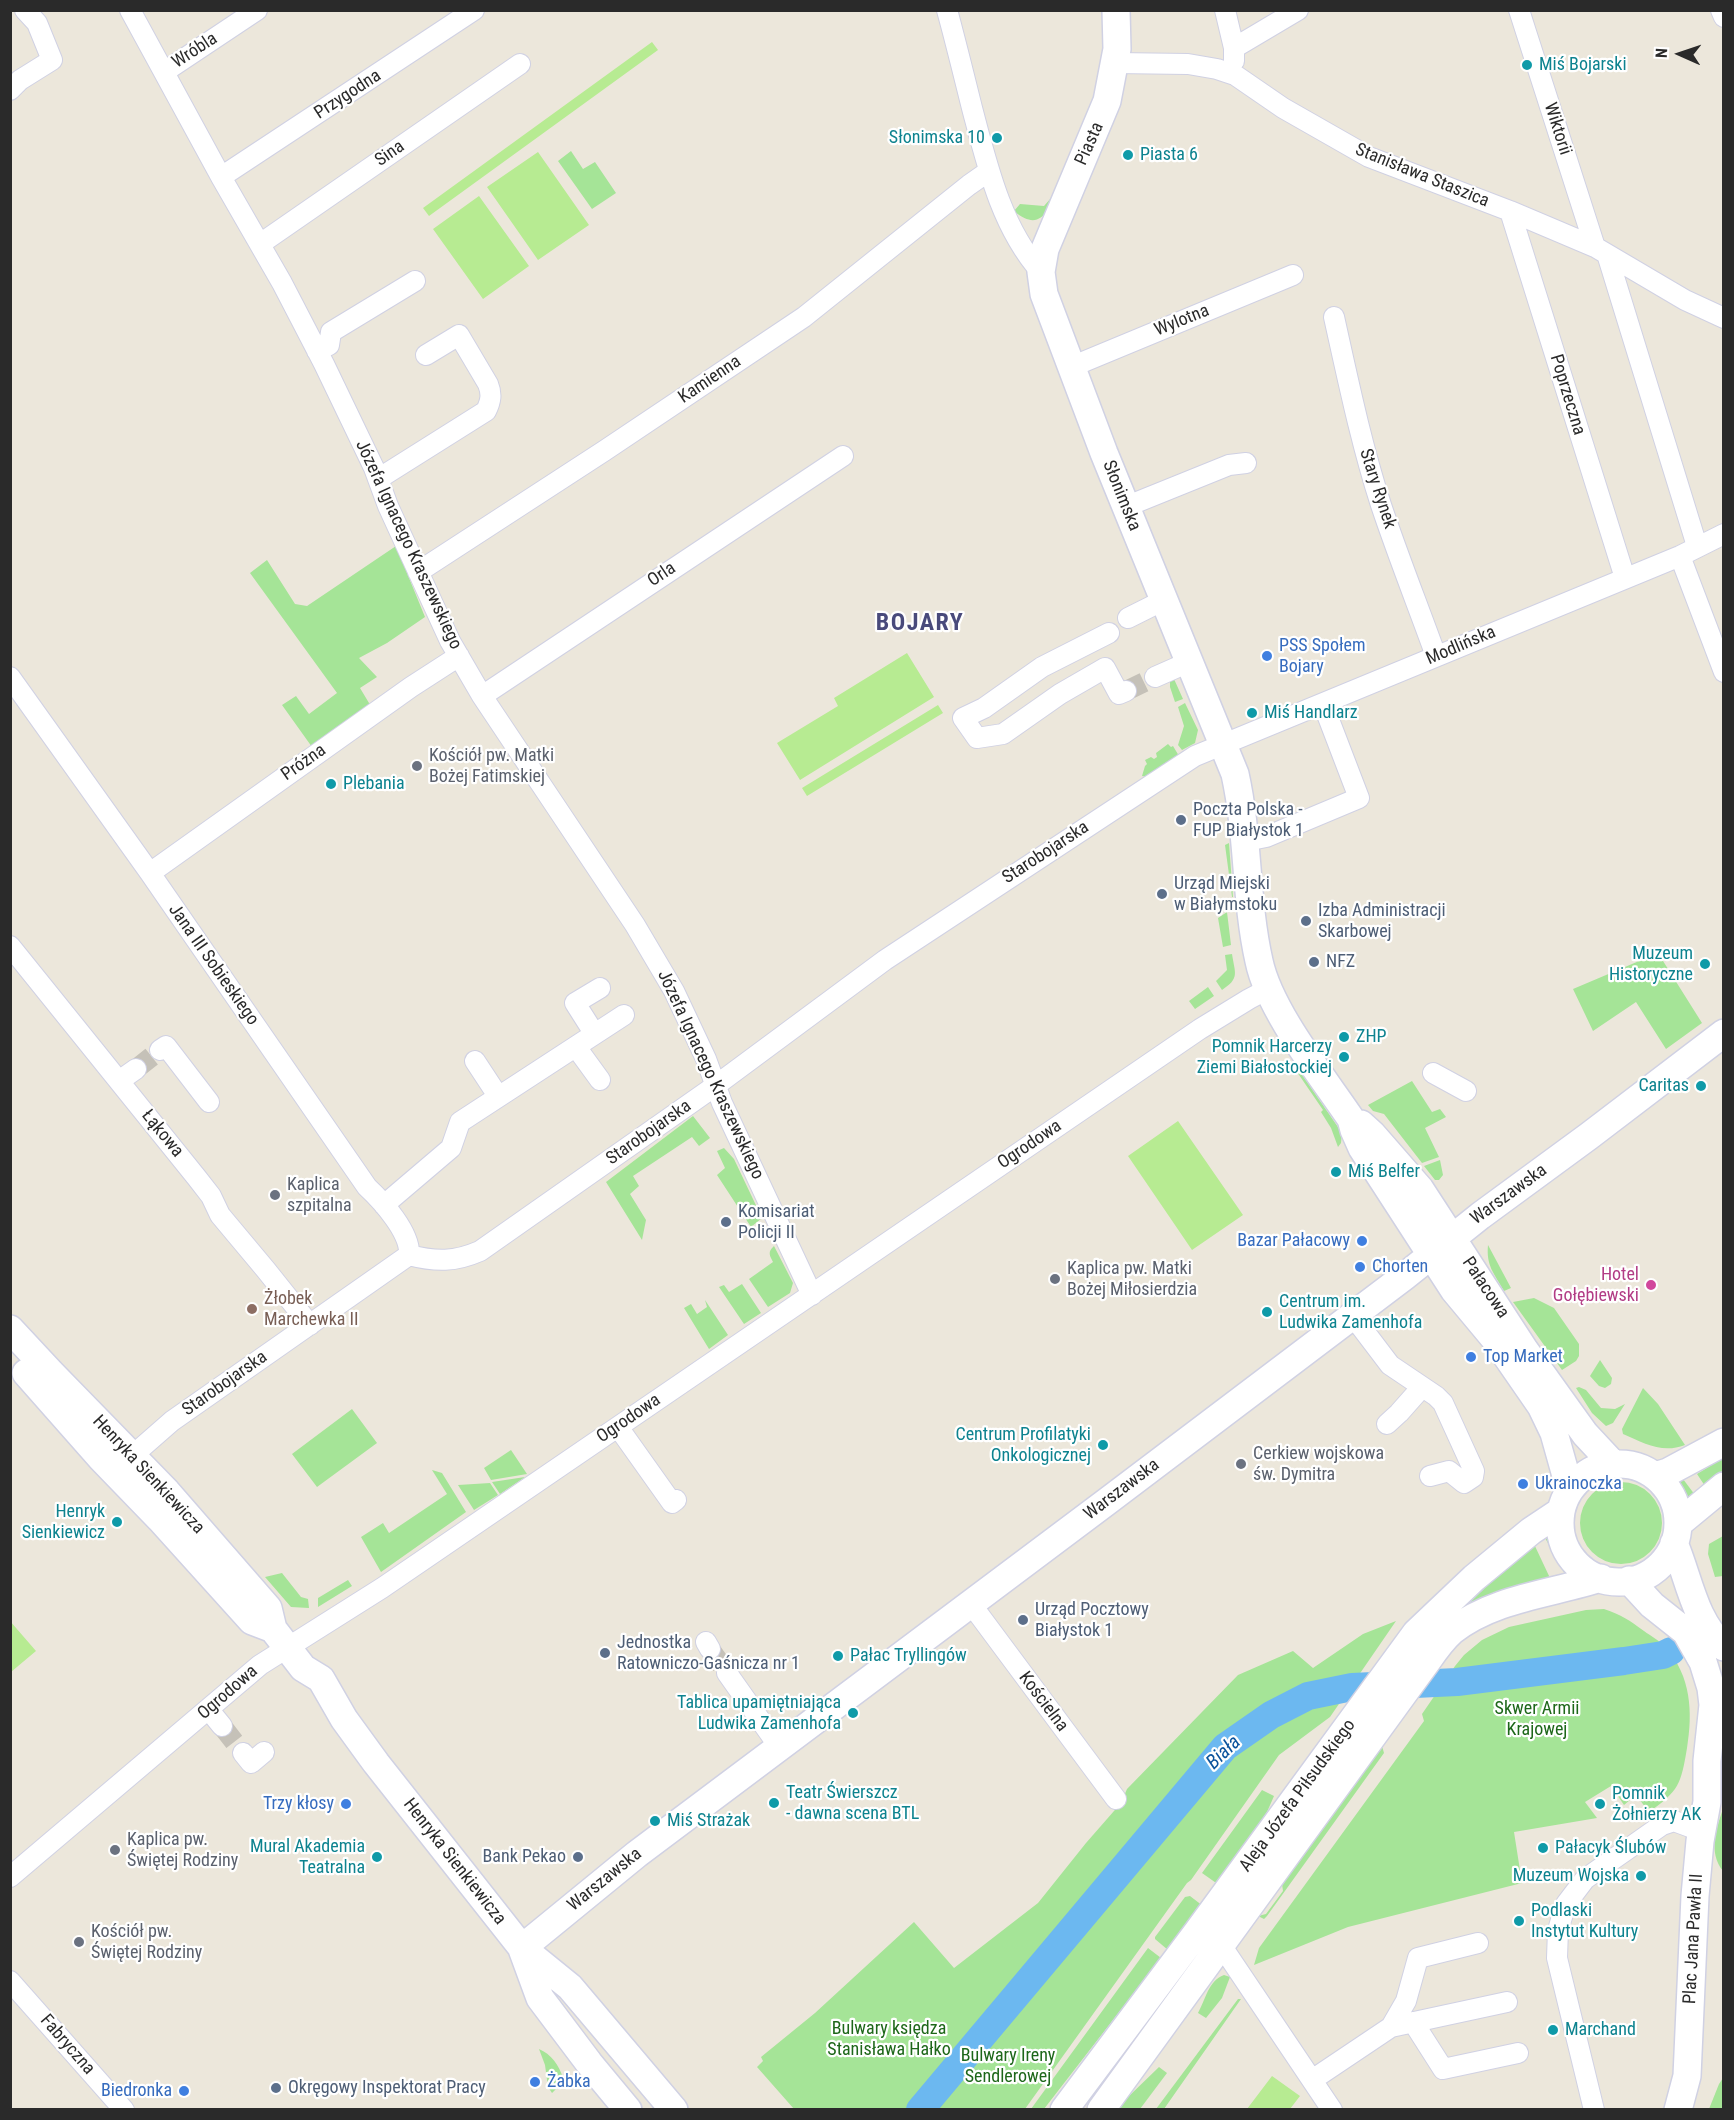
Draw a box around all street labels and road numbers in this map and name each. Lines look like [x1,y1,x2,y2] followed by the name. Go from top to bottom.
[168,28,222,74] street label: Wróbla
[311,66,385,124] street label: Przygodna
[1538,100,1576,158] street label: Wiktorii
[1071,119,1109,169] street label: Piasta
[371,136,409,172] street label: Sina
[1352,139,1492,213] street label: Stanisława Staszica
[1152,300,1212,342] street label: Wylotna
[675,351,745,409] street label: Kamienna
[1545,352,1589,438] street label: Poprzeczna
[350,437,466,653] street label: Józefa Ignacego Kraszewskiego
[1354,446,1400,532] street label: Stary Rynek
[1097,458,1145,534] street label: Słonimska
[644,558,680,592] street label: Orla
[1423,622,1499,670] street label: Modlińska
[278,740,330,786] street label: Próżna
[999,817,1093,889] street label: Starobojarska
[163,900,263,1030] street label: Jana III Sobieskiego
[652,967,768,1183] street label: Józefa Ignacego Kraszewskiego
[602,1096,696,1170] street label: Starobojarska
[136,1106,188,1162] street label: Łąkowa
[994,1116,1066,1174] street label: Ogrodowa
[1467,1160,1551,1230] street label: Warszawska
[1457,1253,1513,1323] street label: Pałacowa
[178,1347,272,1421] street label: Starobojarska
[593,1390,665,1448] street label: Ogrodowa
[87,1411,209,1539] street label: Henryka Sienkiewicza
[1080,1455,1164,1525] street label: Warszawska
[194,1661,262,1725] street label: Ogrodowa
[1014,1668,1072,1736] street label: Kościelna
[1235,1716,1361,1876] street label: Aleja Józefa Piłsudskiego
[398,1795,510,1929] street label: Henryka Sienkiewicza
[564,1844,646,1916] street label: Warszawska
[1680,1873,1708,2005] street label: Plac Jana Pawła II
[35,2011,99,2079] street label: Fabryczna

